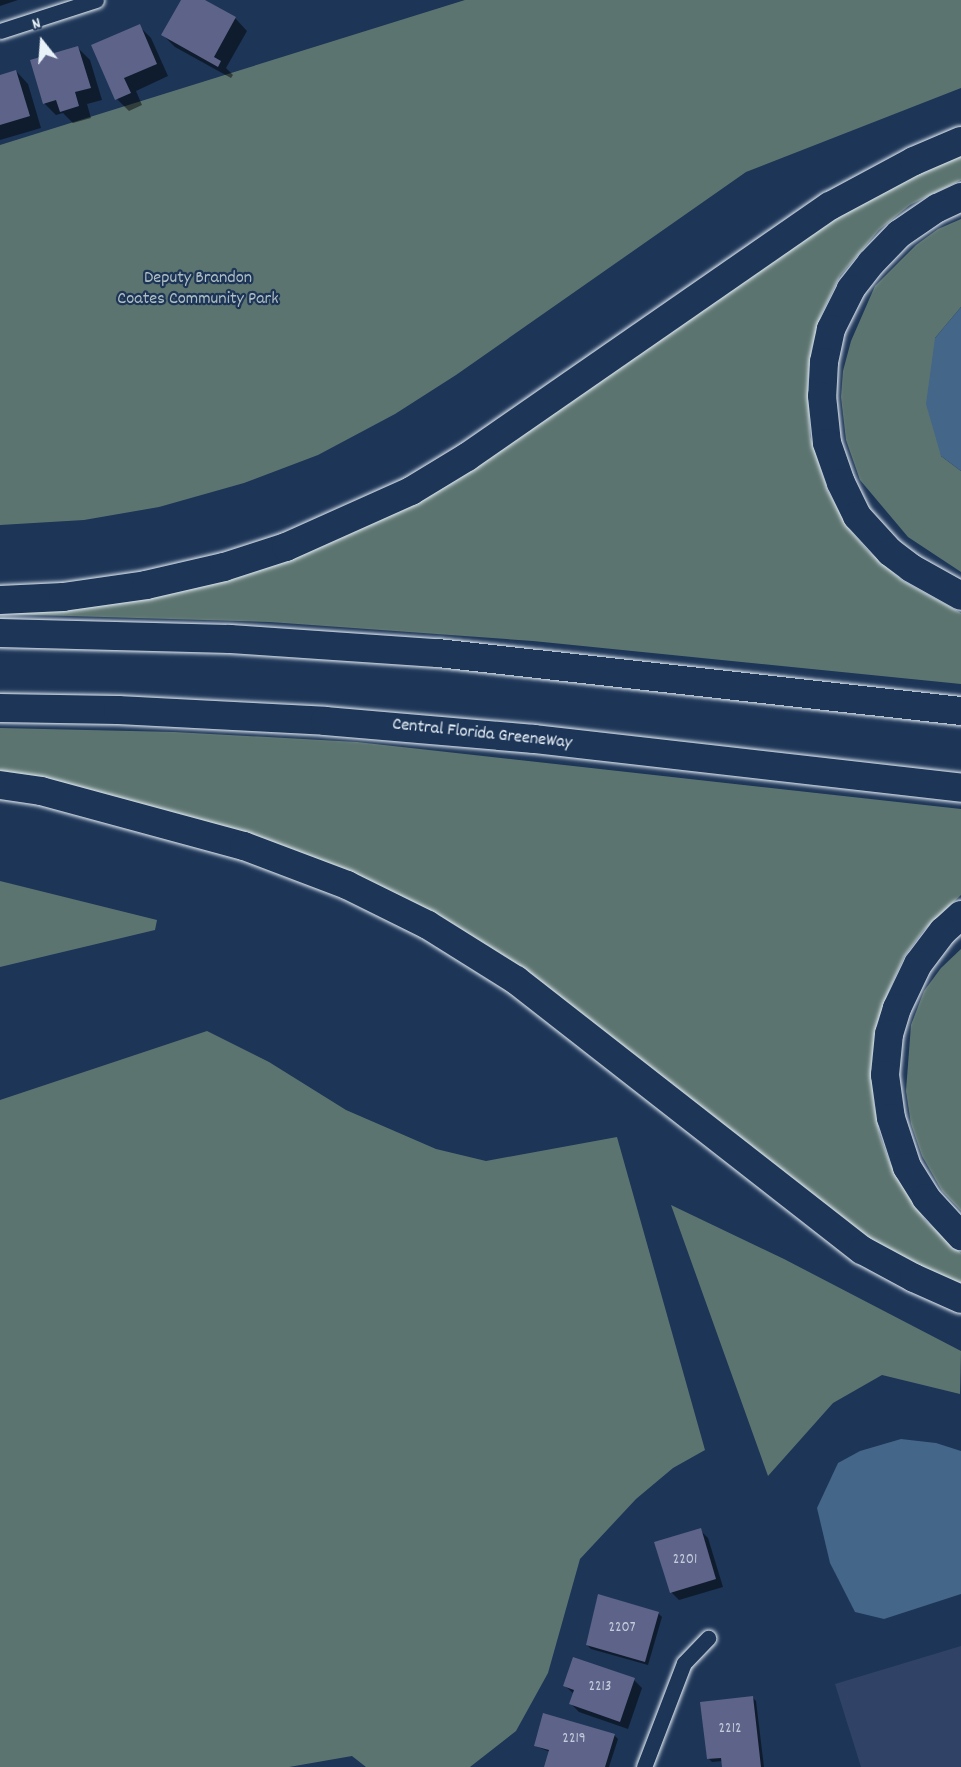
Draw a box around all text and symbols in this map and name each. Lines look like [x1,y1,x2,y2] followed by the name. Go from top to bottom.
[12,12,72,72] north arrow
[29,12,44,36] text: N
[117,269,279,312] park label: Deputy Brandon Coates Community Park
[391,715,573,755] street label: Central Florida GreeneWay
[673,1552,697,1570] house number: 2201
[608,1620,636,1638] house number: 2207
[588,1679,612,1697] house number: 2213
[719,1721,741,1739] house number: 2212
[562,1731,586,1749] house number: 2219

